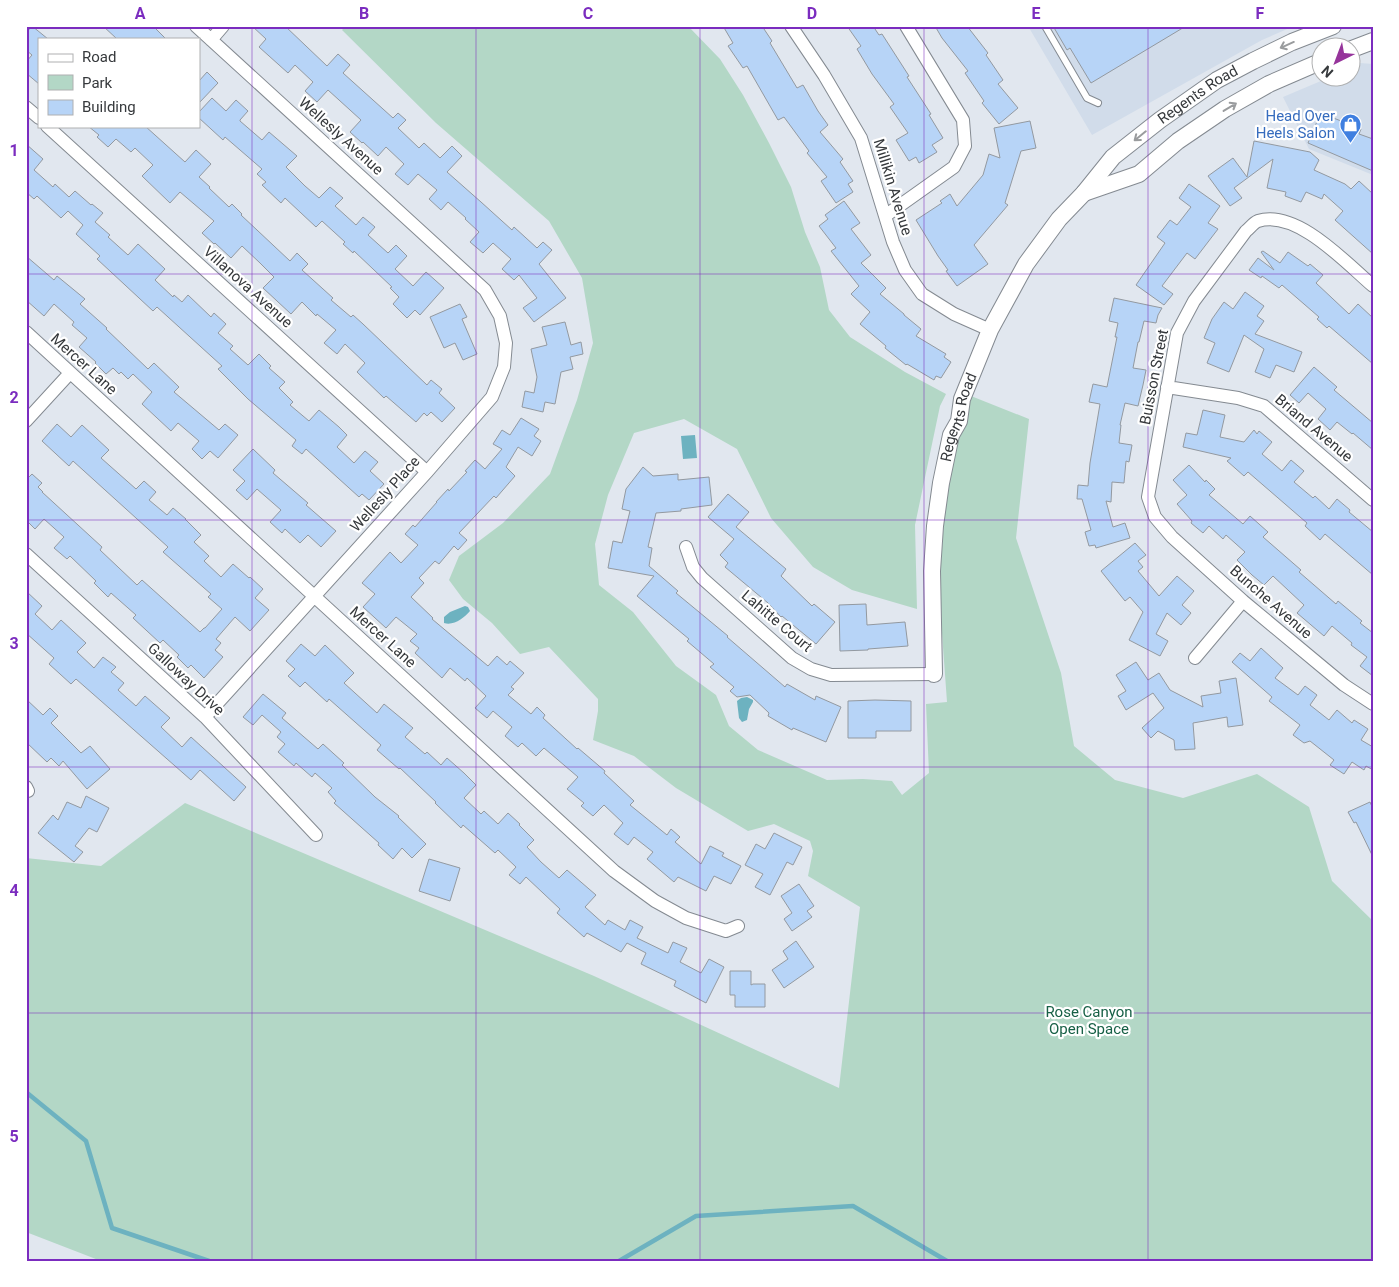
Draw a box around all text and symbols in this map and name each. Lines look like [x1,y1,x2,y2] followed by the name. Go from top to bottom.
[135,4,146,23] text: A
[359,4,369,23] text: B
[583,4,593,23] text: C
[807,4,817,23] text: D
[1032,4,1041,23] text: E
[1256,4,1265,23] text: F
[38,38,200,128] legend
[1312,38,1362,88] north arrow
[1280,40,1295,50] one-way arrow
[82,48,116,66] text: Road
[1154,62,1241,128] street label: Regents Road
[1318,62,1336,81] text: N
[82,74,113,92] text: Park
[295,93,387,179] street label: Wellesly Avenue
[82,98,136,116] text: Building
[1222,101,1236,111] one-way arrow
[1256,107,1335,142] place label: Head Over Heels Salon
[1339,113,1363,144] shop icon: Head Over Heels Salon
[1134,130,1147,141] one-way arrow
[870,137,916,237] street label: Millikin Avenue
[9,141,19,160] text: 1
[200,242,296,332] street label: Villanova Avenue
[1136,328,1172,426] street label: Buisson Street
[47,330,121,399] street label: Mercer Lane
[937,370,981,463] street label: Regents Road
[9,388,19,407] text: 2
[1272,390,1356,466] street label: Briand Avenue
[346,452,424,536] street label: Wellesly Place
[1226,562,1316,643] street label: Bunche Avenue
[738,586,816,656] street label: Lahitte Court
[346,603,420,672] street label: Mercer Lane
[9,634,19,653] text: 3
[144,639,228,719] street label: Galloway Drive
[9,881,19,900] text: 4
[1045,1003,1133,1038] park label: Rose Canyon Open Space
[9,1127,19,1146] text: 5

